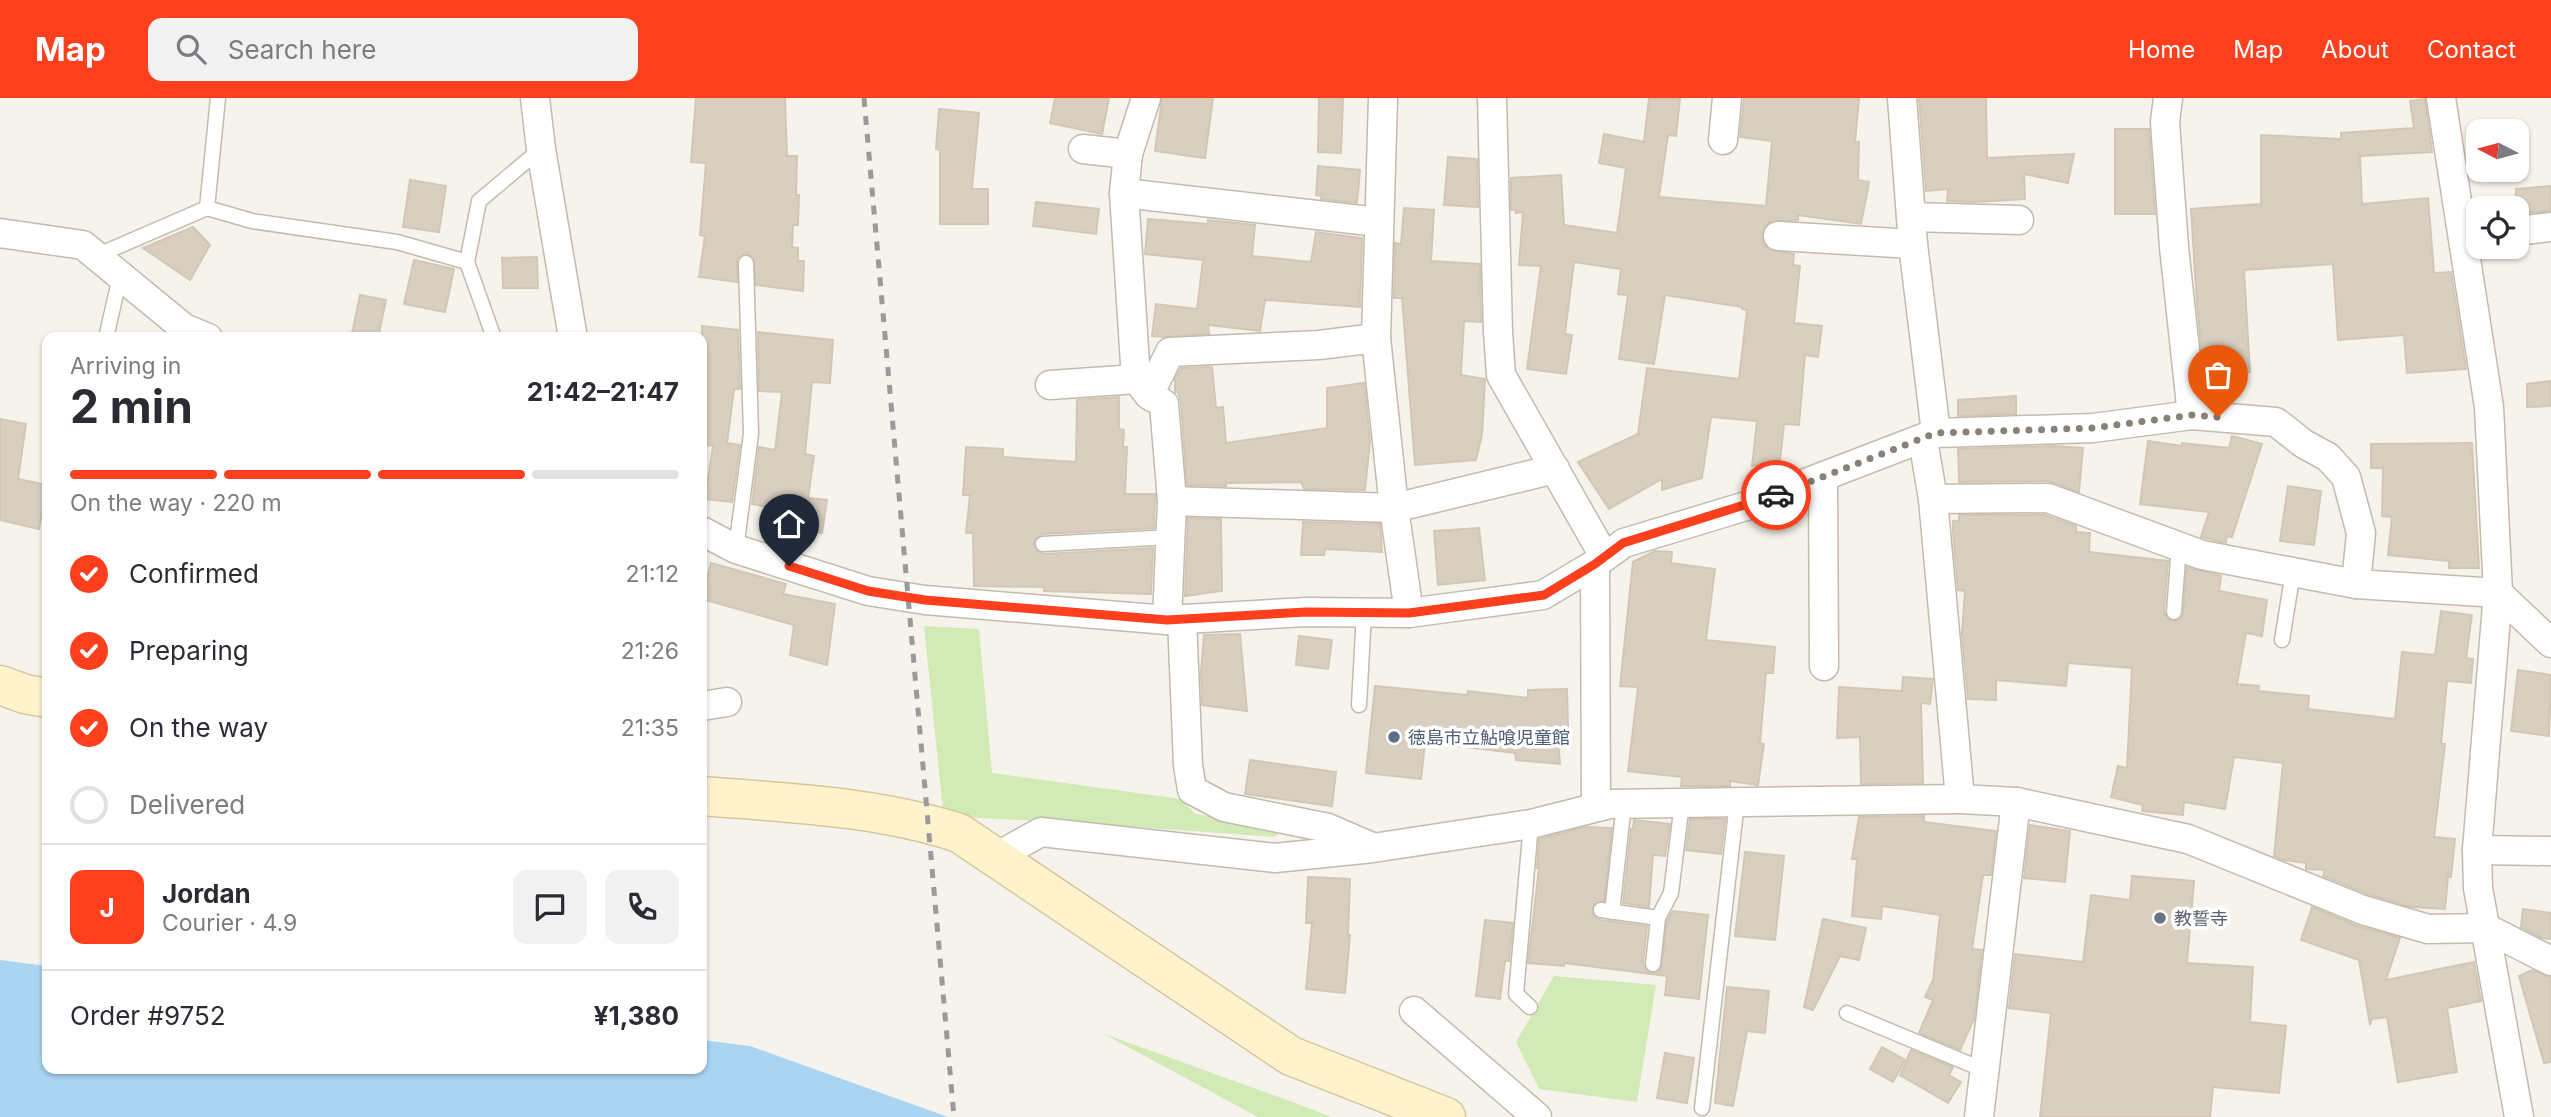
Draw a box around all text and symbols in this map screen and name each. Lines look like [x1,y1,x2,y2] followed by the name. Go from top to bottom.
[148,18,638,81] search box
[35,29,106,69] text: Map
[172,30,210,68] icon: search
[228,34,376,65] text: Search here
[2128,35,2195,64] text: Home
[2233,35,2283,64] text: Map
[2321,35,2389,64] text: About
[2427,35,2516,64] text: Contact
[2466,119,2529,182] north arrow
[2466,119,2529,259] map controls
[2466,196,2529,259] button: locate
[2188,345,2248,417] pin
[70,352,181,380] text: Arriving in
[2199,356,2237,394] icon: bag
[527,376,679,407] text: 21:42–21:47
[70,378,193,434] text: 2 min
[1741,460,1811,530] courier
[1757,476,1795,514] icon: car
[70,489,282,517] text: On the way · 220 m
[759,494,819,566] pin
[770,505,808,543] icon: home
[70,555,108,593] icon: check
[129,558,259,589] text: Confirmed
[626,560,679,588] text: 21:12
[70,632,108,670] icon: check
[129,635,249,666] text: Preparing
[621,637,679,665] text: 21:26
[70,709,108,747] icon: check
[129,712,268,743] text: On the way
[621,714,679,742] text: 21:35
[1408,727,1570,748] place label: 徳島市立鮎喰児童館
[1386,729,1402,745] marker: 徳島市立鮎喰児童館
[129,789,245,820] text: Delivered
[513,870,587,944] button: chat
[605,870,679,944] button: phone
[162,878,251,909] text: Jordan
[99,892,115,923] text: J
[2174,908,2228,929] place label: 教誓寺
[162,909,297,937] text: Courier · 4.9
[2152,910,2168,926] marker: 教誓寺
[70,1000,226,1031] text: Order #9752
[594,1000,679,1031] text: ¥1,380

